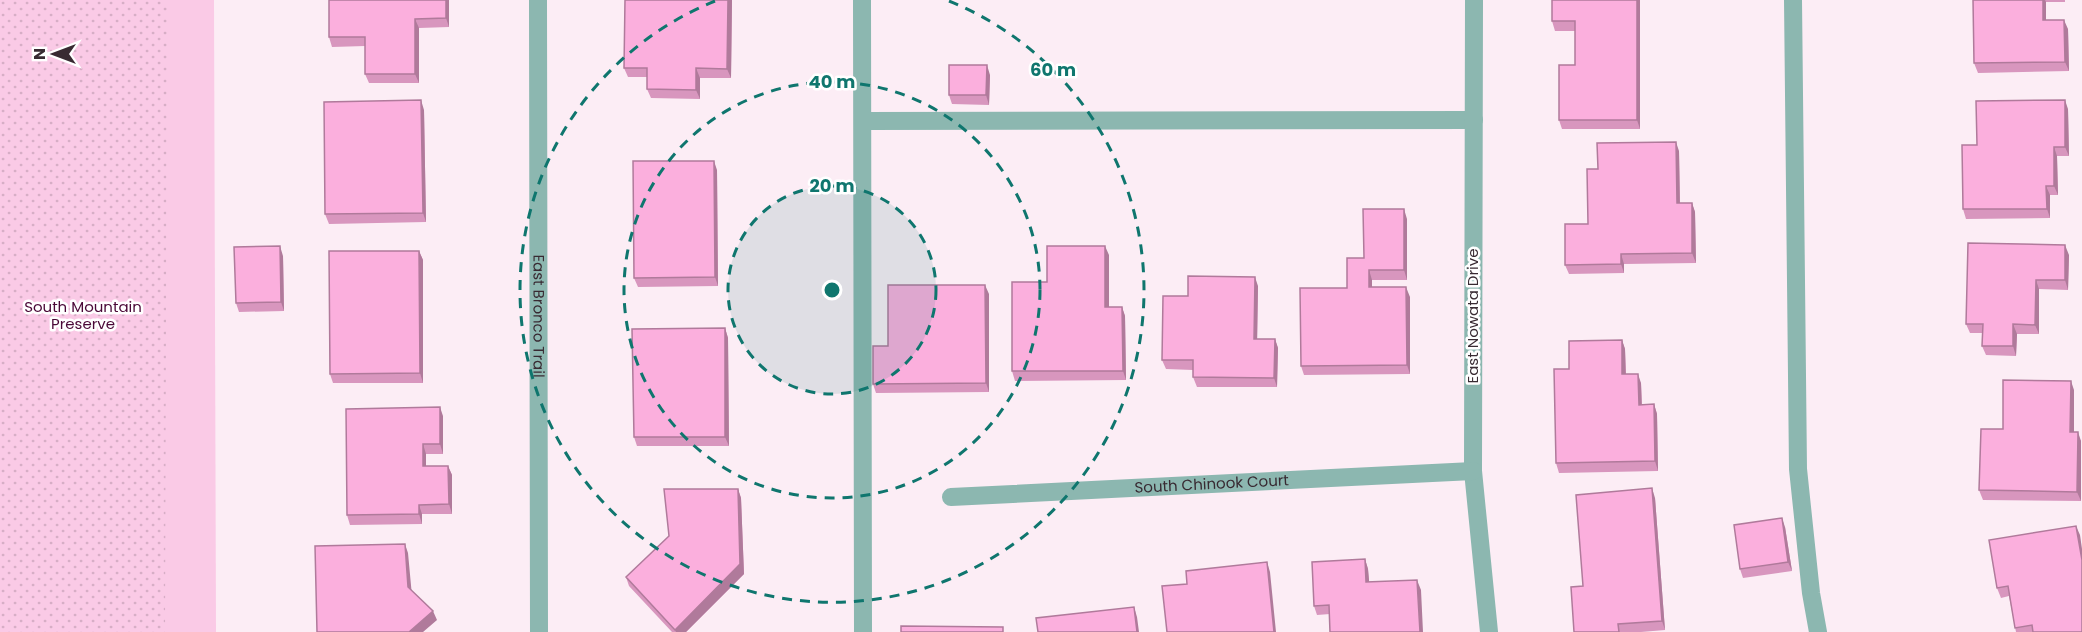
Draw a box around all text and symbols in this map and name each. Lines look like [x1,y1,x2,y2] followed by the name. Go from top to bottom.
[24,24,84,84] north arrow
[28,48,51,60] text: N
[1030,57,1076,82] text: 60 m
[809,69,855,94] text: 40 m
[810,173,854,198] text: 20 m
[1462,249,1483,383] street label: East Nowata Drive
[528,254,550,378] street label: East Bronco Trail
[822,280,842,300] centre of rings
[24,296,142,334] park label: South Mountain Preserve
[1134,469,1289,498] street label: South Chinook Court

